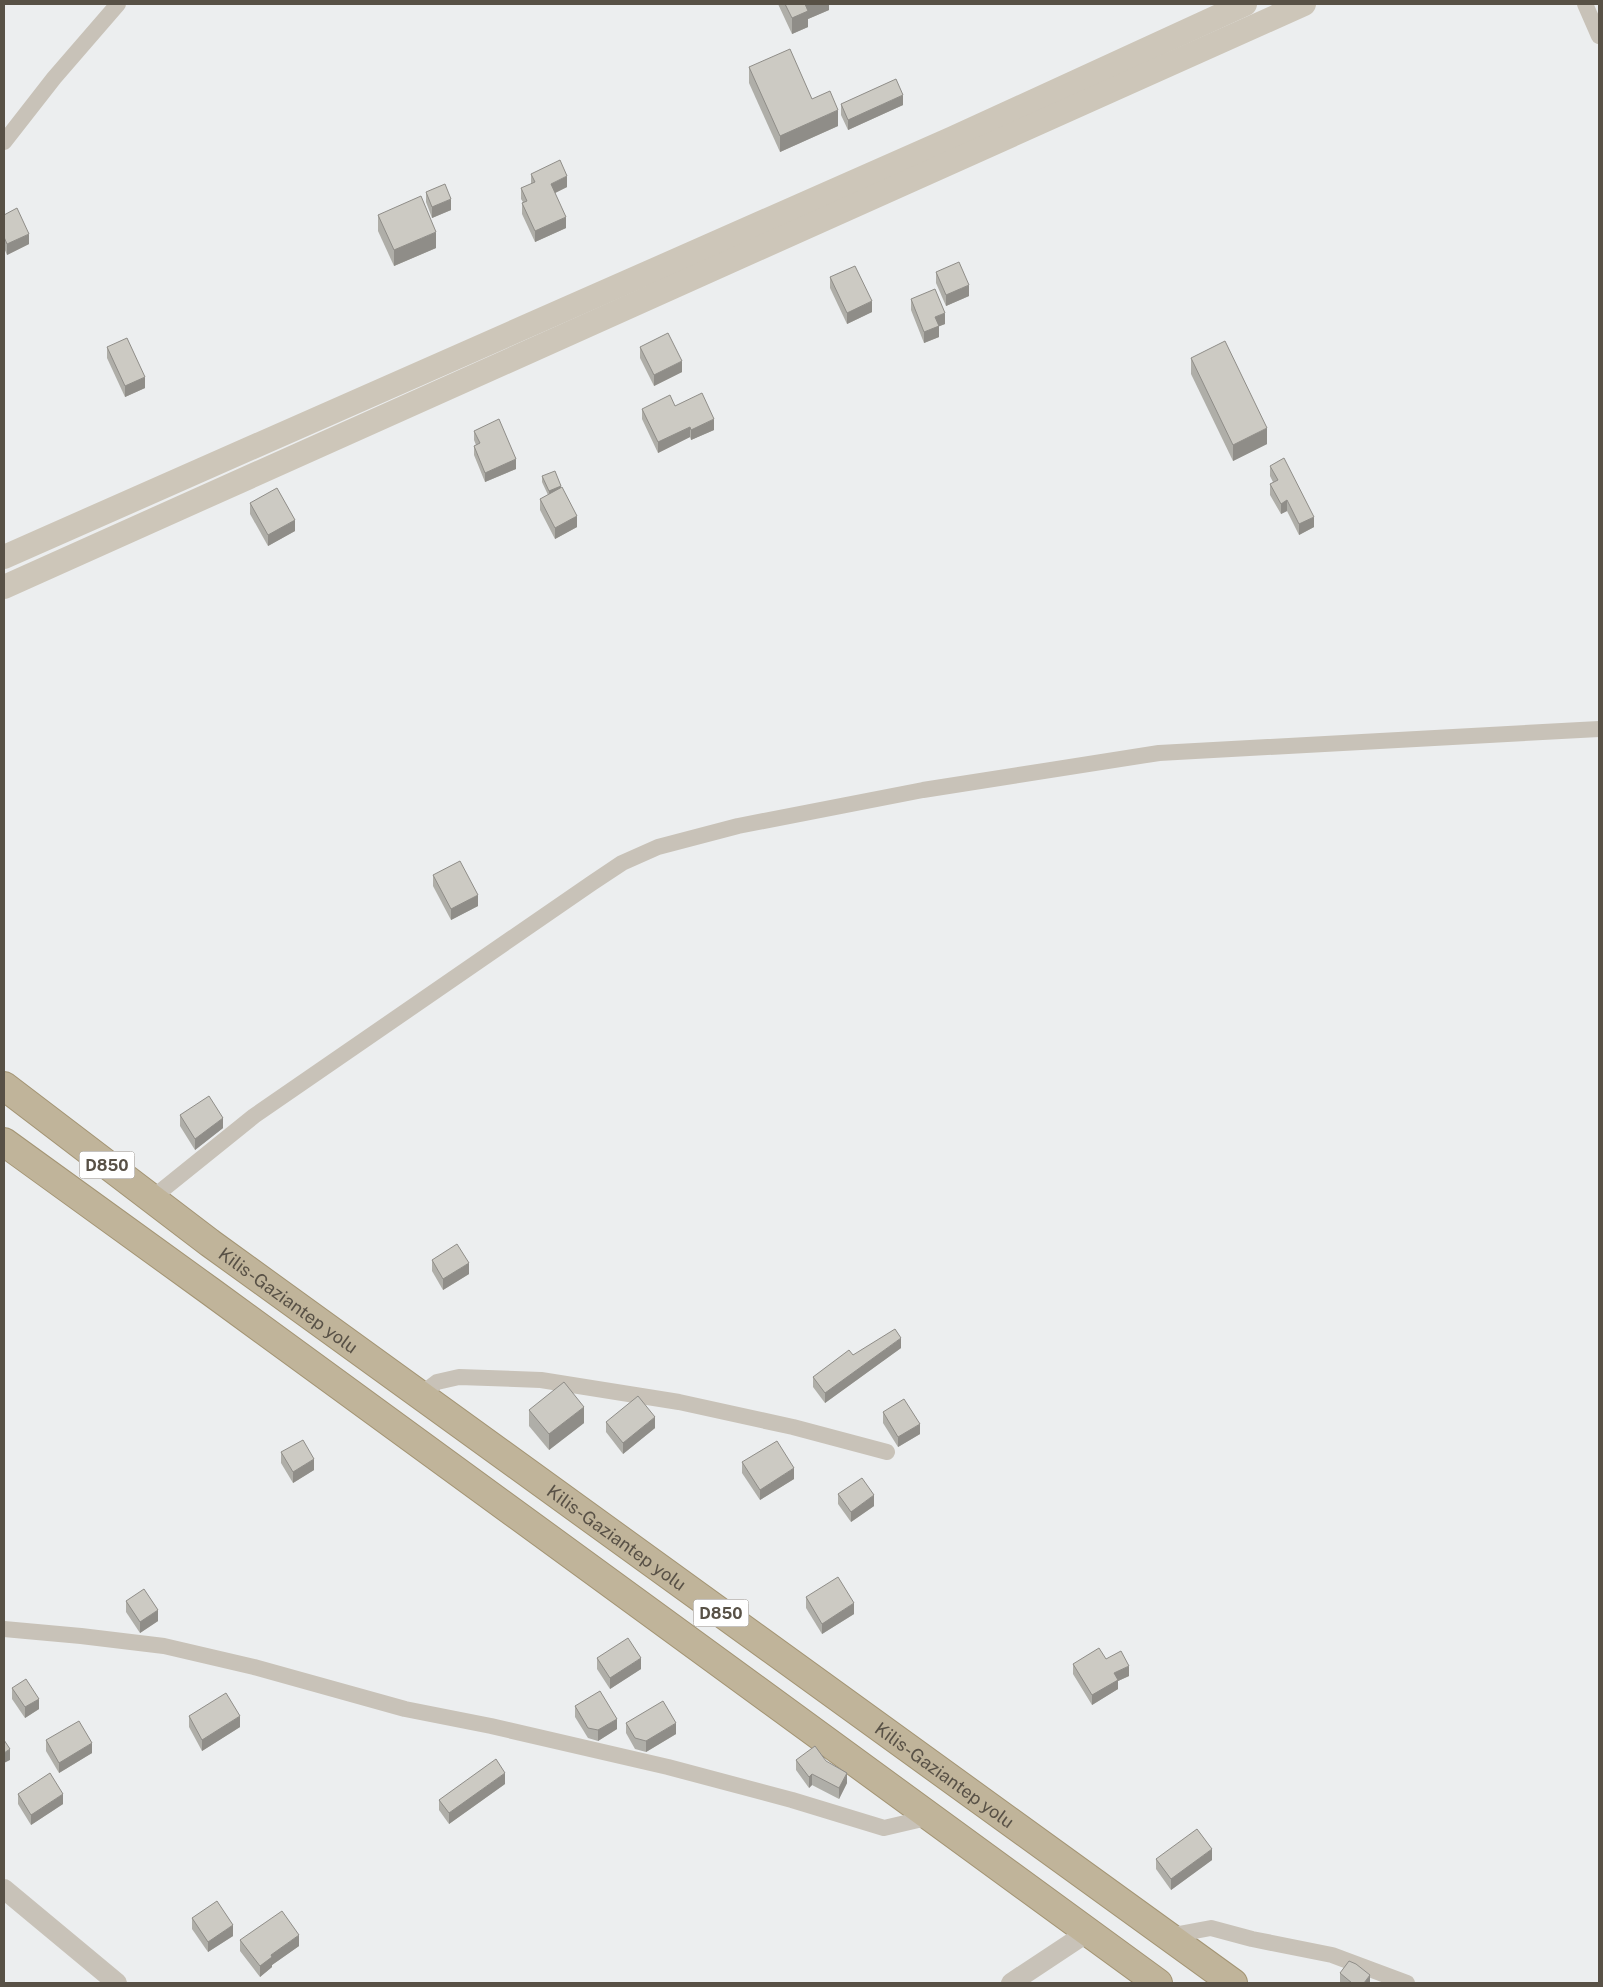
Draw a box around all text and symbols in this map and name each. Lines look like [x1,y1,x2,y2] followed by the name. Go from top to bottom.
[80,1152,134,1178] road number: D850
[215,1243,362,1357] street label: Kilis-Gaziantep yolu
[543,1480,690,1595] street label: Kilis-Gaziantep yolu
[694,1600,748,1626] road number: D850
[871,1717,1019,1832] street label: Kilis-Gaziantep yolu

